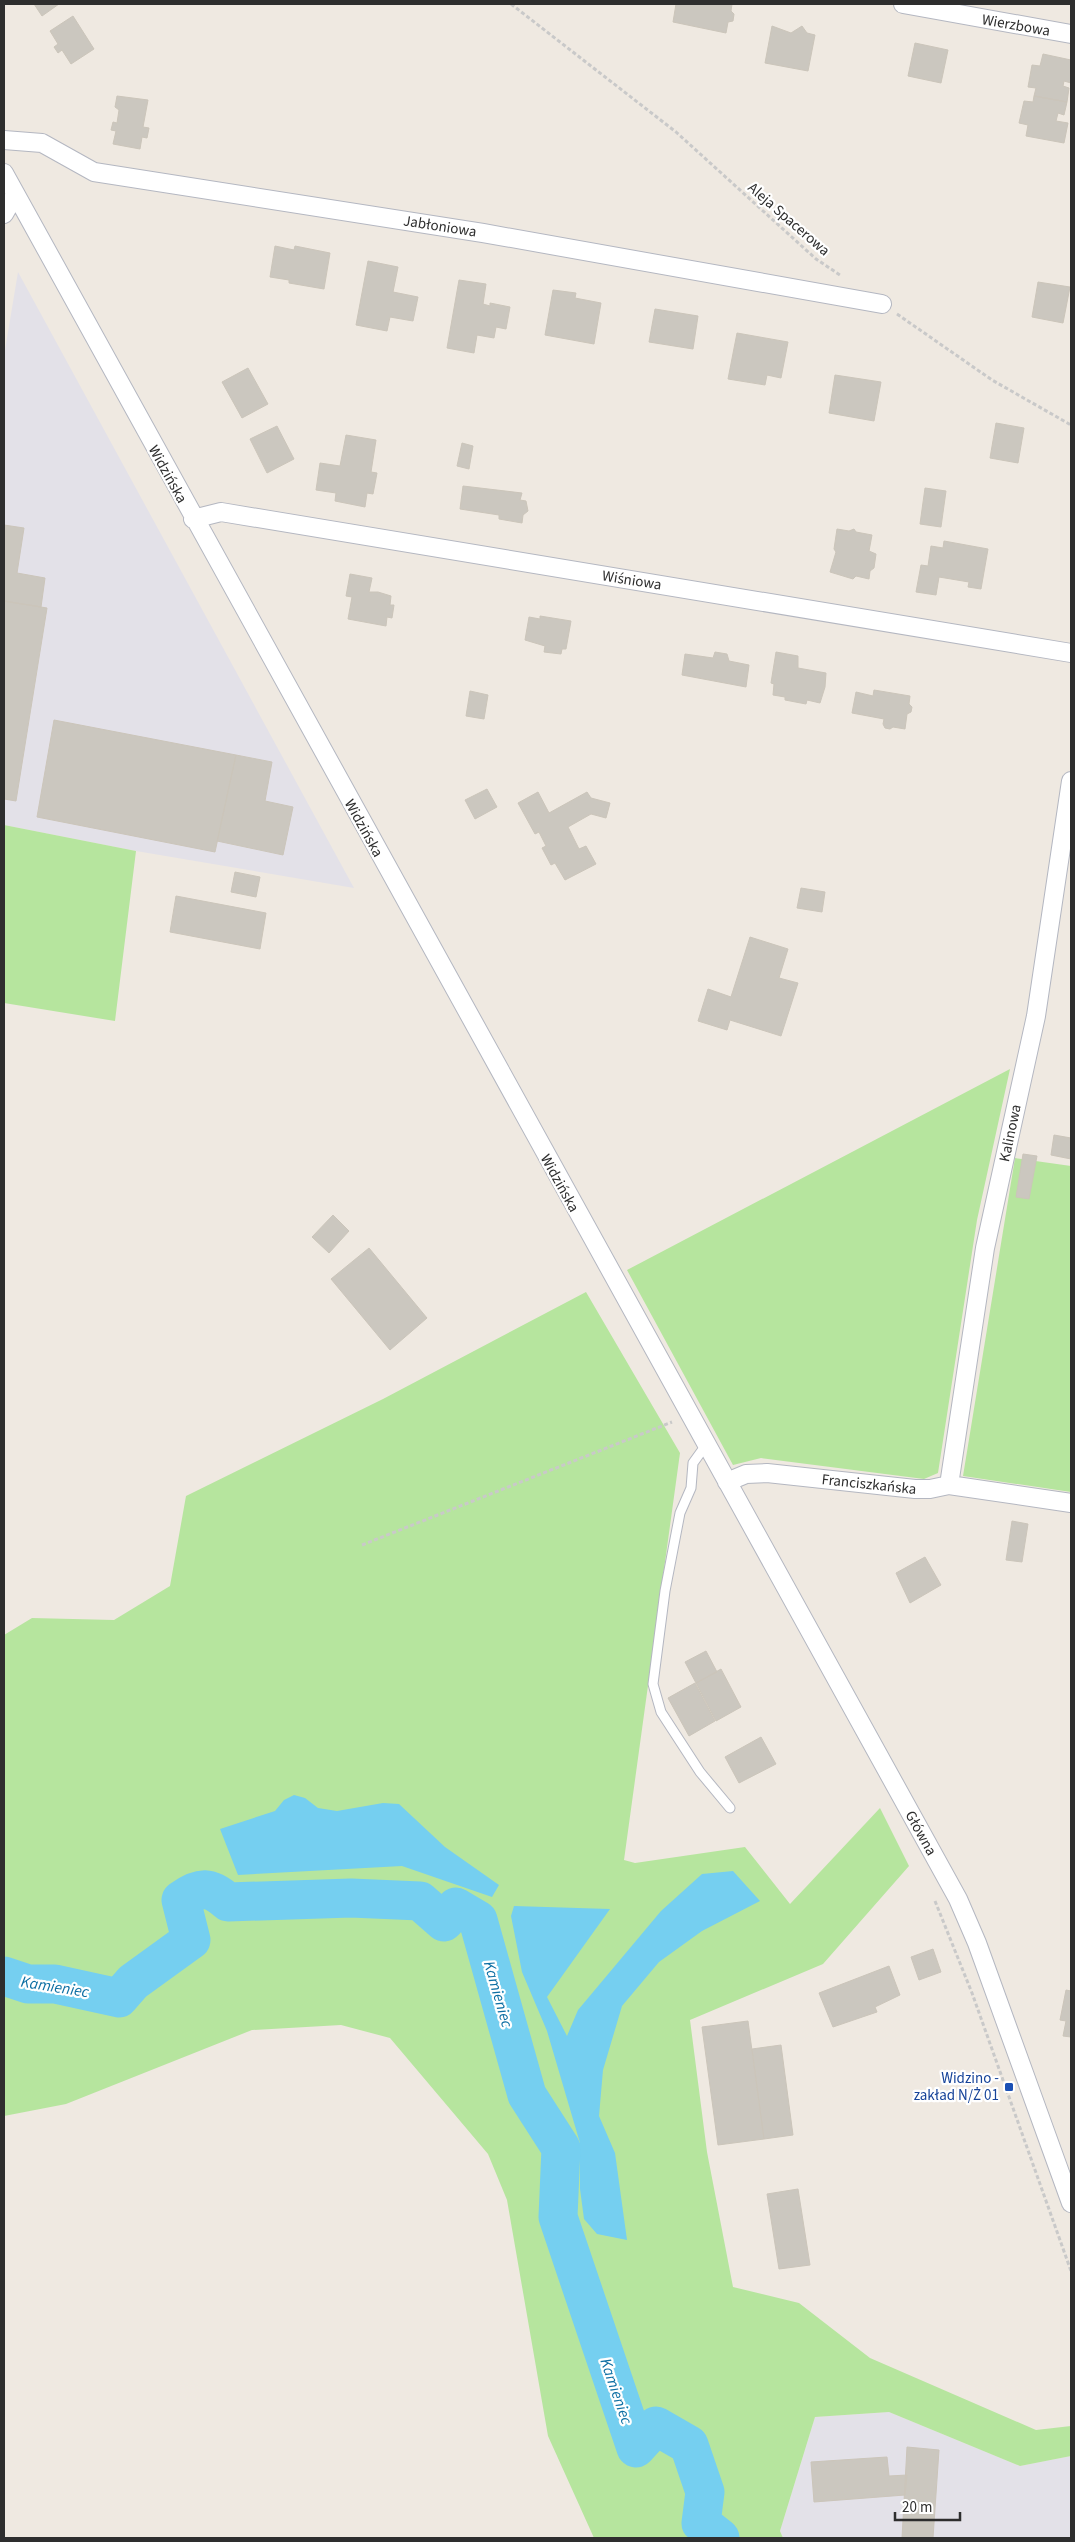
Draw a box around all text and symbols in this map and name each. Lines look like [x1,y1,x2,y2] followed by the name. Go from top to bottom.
[980,9,1052,42] street label: Wierzbowa
[743,178,834,261] street label: Aleja Spacerowa
[402,210,478,243] street label: Jabłoniowa
[143,442,192,507] street label: Widzińska
[601,565,663,596] street label: Wiśniowa
[339,796,388,861] street label: Widzińska
[994,1102,1027,1164] street label: Kalinowa
[535,1151,584,1216] street label: Widzińska
[821,1469,917,1500] street label: Franciszkańska
[900,1807,941,1859] street label: Główna
[478,1958,518,2030] water label: Kamieniec
[19,1971,90,2003] water label: Kamieniec
[914,2068,999,2106] place label: Widzino - zakład N/Ż 01
[1003,2081,1015,2093] marker: Widzino - zakład N/Ż 01
[595,2355,638,2427] water label: Kamieniec
[895,2490,960,2522] scale bar
[902,2497,932,2518] text: 20 m

